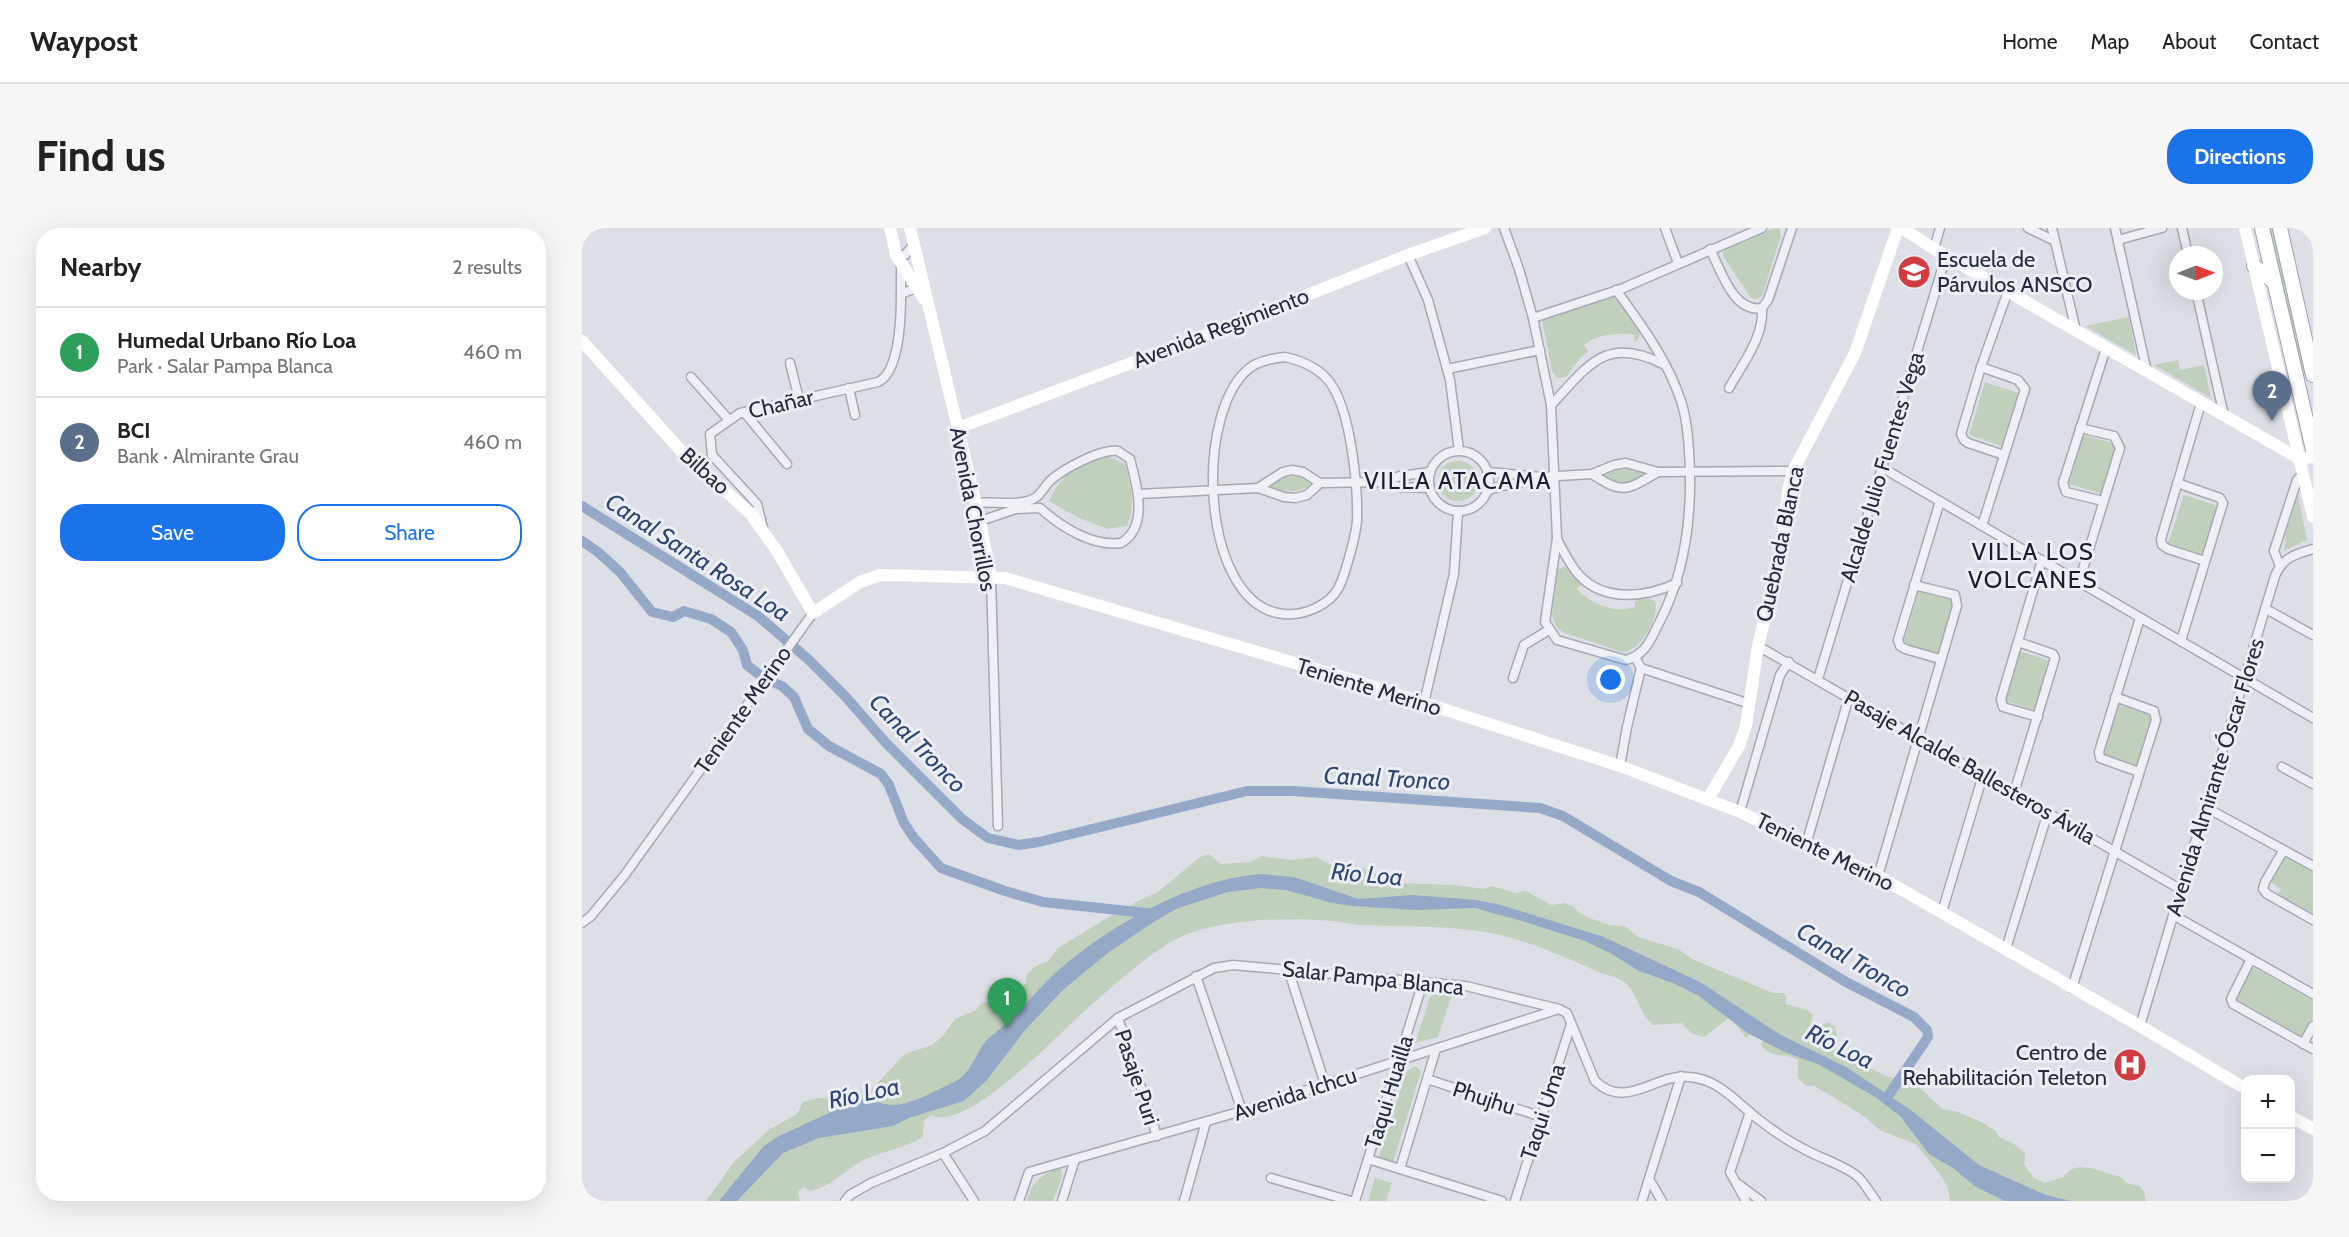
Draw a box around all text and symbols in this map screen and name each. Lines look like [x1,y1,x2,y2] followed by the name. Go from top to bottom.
[30,24,138,58] text: Waypost
[2002,29,2058,54] text: Home
[2091,29,2129,54] text: Map
[2162,29,2216,54] text: About
[2249,29,2319,54] text: Contact
[2167,129,2313,184] button: Directions
[36,130,165,182] text: Find us
[1937,246,2093,298] place label: Escuela de Párvulos ANSCO
[2169,246,2223,300] north arrow
[60,251,141,283] text: Nearby
[1896,254,1932,290] school or university icon: Escuela de Párvulos ANSCO
[452,255,522,279] text: 2 results
[1129,282,1313,374] street label: Avenida Regimiento
[117,327,356,354] text: Humedal Urbano Río Loa
[76,340,83,364] text: 1
[463,340,522,364] text: 460 m
[1834,348,1930,585] street label: Alcalde Julio Fuentes Vega
[117,354,333,378] text: Park · Salar Pampa Blanca
[2252,372,2292,421] pin: 2
[746,383,816,425] street label: Chañar
[117,417,150,444] text: BCI
[944,424,1002,594] street label: Avenida Chorrillos
[74,430,85,454] text: 2
[463,430,522,454] text: 460 m
[675,442,735,500] street label: Bilbao
[117,444,299,468] text: Bank · Almirante Grau
[1750,463,1810,624] street label: Quebrada Blanca
[1364,466,1552,495] district label: VILLA ATACAMA
[600,486,796,628] water label: Canal Santa Rosa Loa
[60,504,285,561] button: Save
[297,504,522,561] button: Share
[1968,537,2098,594] district label: VILLA LOS VOLCANES
[2160,635,2270,919] street label: Avenida Almirante Óscar Flores
[689,641,797,779] street label: Teniente Merino
[1293,652,1445,722] street label: Teniente Merino
[1596,665,1625,694] your location
[1840,684,2101,850] street label: Pasaje Alcalde Ballesteros Ávila
[863,687,973,799] water label: Canal Tronco
[1323,760,1451,796] water label: Canal Tronco
[1752,807,1898,897] street label: Teniente Merino
[1330,856,1404,892] water label: Río Loa
[1792,916,1916,1004] water label: Canal Tronco
[1281,955,1466,1001] street label: Salar Pampa Blanca
[988,978,1026,1028] pin: 1
[1801,1017,1879,1075] water label: Río Loa
[1109,1026,1165,1128] street label: Pasaje Puri
[1359,1032,1419,1152] street label: Taqui Huailla
[1902,1039,2107,1091] place label: Centro de Rehabilitación Teleton
[2112,1047,2148,1083] hospital icon: Centro de Rehabilitación Teleton
[1515,1060,1571,1164] street label: Taqui Uma
[1230,1061,1360,1127] street label: Avenida Ichcu
[826,1071,902,1115] water label: Río Loa
[1449,1075,1519,1121] street label: Phujhu
[2241,1075,2295,1183] map controls
[2241,1075,2295,1129] button: +
[2241,1129,2295,1183] button: −

